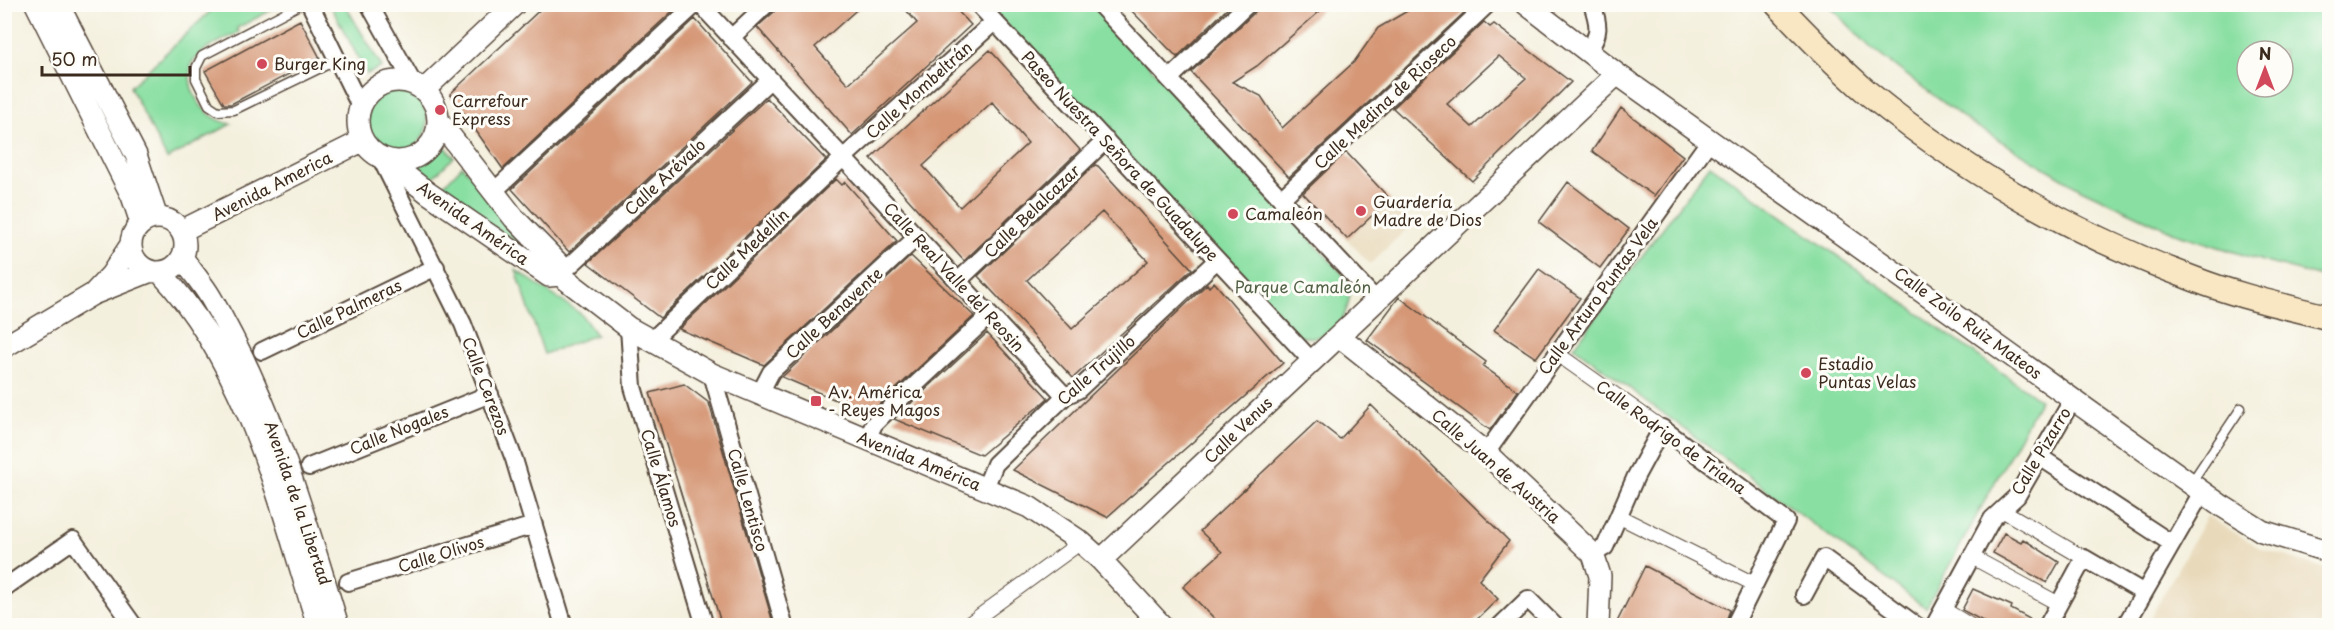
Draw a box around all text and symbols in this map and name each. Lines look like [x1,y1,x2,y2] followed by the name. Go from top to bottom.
[1308,29,1461,174] street label: Calle Medina de Rioseco
[860,35,977,144] street label: Calle Mombeltrán
[42,39,190,77] scale bar
[2235,39,2295,99] north arrow
[2259,41,2271,65] text: N
[51,45,98,72] text: 50 m
[1016,45,1225,266] street label: Paseo Nuestra Señora de Guadalupe
[274,51,366,75] place label: Burger King
[255,57,269,71] marker: Burger King
[452,88,529,130] place label: Carrefour Express
[433,103,447,117] marker: Carrefour Express
[618,132,710,220] street label: Calle Arévalo
[207,145,336,226] street label: Avenida America
[978,158,1085,263] street label: Calle Belalcazar
[413,175,534,270] street label: Avenida América
[1373,189,1482,231] place label: Guardería Madre de Dios
[879,196,1031,357] street label: Calle Real Valle del Reosin
[1245,201,1323,225] place label: Camaleón
[699,202,794,295] street label: Calle Medellín
[1354,204,1368,218] marker: Guardería Madre de Dios
[1226,207,1240,221] marker: Camaleón
[1532,212,1663,379] street label: Calle Arturo Puntas Vela
[1890,260,2047,384] street label: Calle Zoilo Ruiz Mateos
[779,261,887,364] street label: Calle Benavente
[292,272,405,344] street label: Calle Palmeras
[1235,274,1371,298] park label: Parque Camaleón
[1051,328,1140,410] street label: Calle Trujillo
[457,333,517,438] street label: Calle Cerezos
[1818,351,1916,393] place label: Estadio Puntas Velas
[1799,366,1813,380] marker: Estadio Puntas Velas
[1591,373,1752,499] street label: Calle Rodrigo de Triana
[828,379,940,421] place label: Av. América - Reyes Magos
[1198,390,1277,468] street label: Calle Venus
[809,394,823,408] marker: Av. América - Reyes Magos
[346,398,452,460] street label: Calle Nogales
[1427,402,1566,528] street label: Calle Juan de Austria
[2004,402,2076,499] street label: Calle Pizarro
[260,417,338,588] street label: Avenida de la Libertad
[854,424,985,496] street label: Avenida América
[636,426,688,530] street label: Calle Álamos
[723,445,775,554] street label: Calle Lentisco
[395,529,487,578] street label: Calle Olivos

